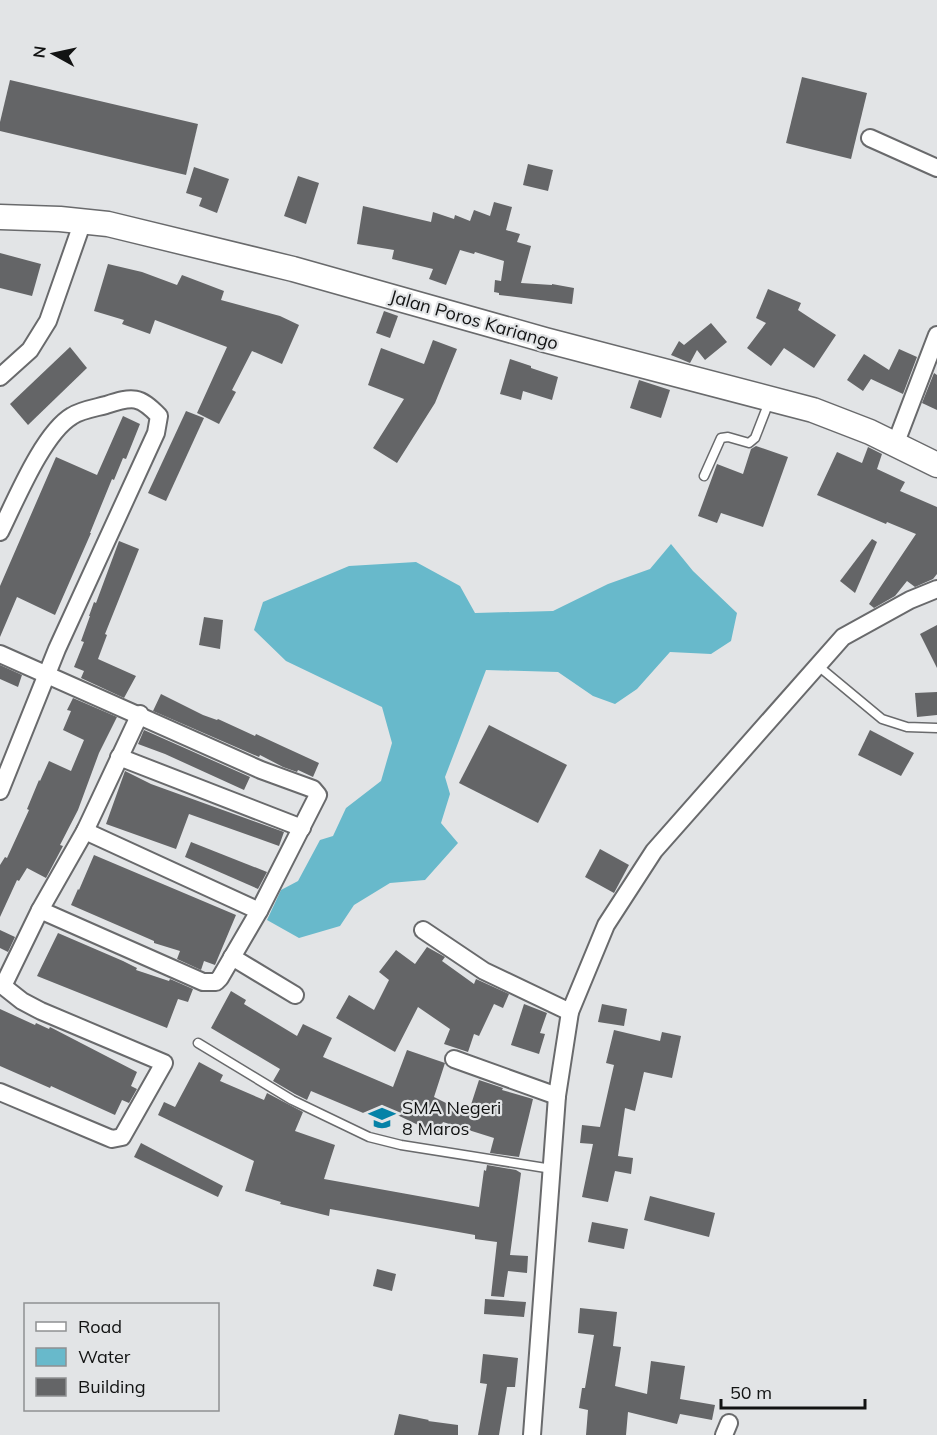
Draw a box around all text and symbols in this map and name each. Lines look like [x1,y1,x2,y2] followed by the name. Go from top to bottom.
[24,24,84,84] north arrow
[28,45,50,59] text: N
[387,284,561,355] street label: Jalan Poros Kariango
[402,1096,501,1140] place label: SMA Negeri 8 Maros
[367,1103,397,1133] school or university icon: SMA Negeri 8 Maros
[24,1303,219,1411] legend
[78,1315,122,1338] text: Road
[78,1345,131,1368] text: Water
[721,1372,865,1410] scale bar
[78,1375,146,1398] text: Building
[730,1381,772,1404] text: 50 m

